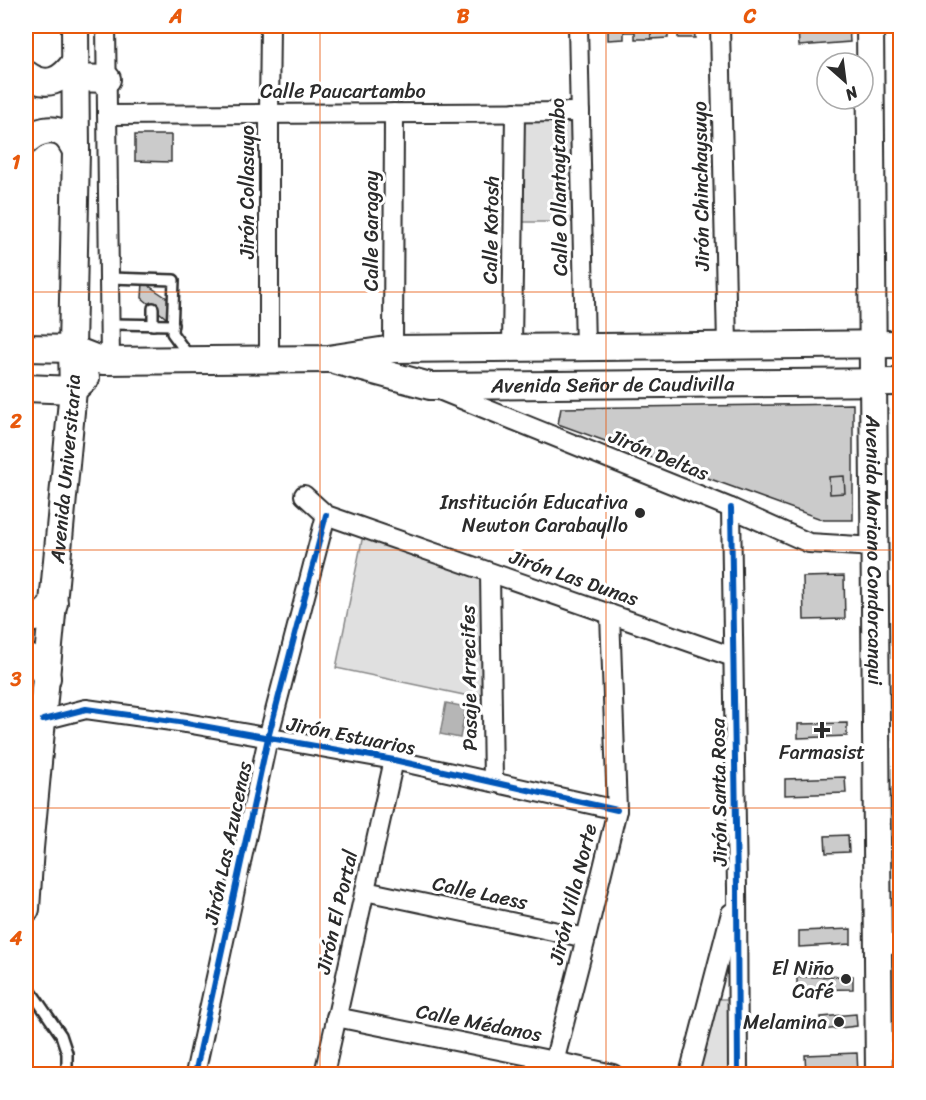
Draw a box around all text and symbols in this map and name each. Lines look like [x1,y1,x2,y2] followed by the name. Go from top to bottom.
[168,0,183,34] text: A
[457,0,470,34] text: B
[743,0,757,34] text: C
[815,51,875,111] north arrow
[260,74,426,109] street label: Calle Paucartambo
[839,78,864,110] text: N
[540,98,578,276] street label: Calle Ollantaytambo
[682,101,720,272] street label: Jirón Chinchaysuyo
[230,125,265,260] street label: Jirón Collasuyo
[12,145,21,180] text: 1
[354,170,389,291] street label: Calle Garagay
[473,176,509,284] street label: Calle Kotosh
[490,366,735,403] street label: Avenida Señor de Caudivilla
[39,374,91,566] street label: Avenida Universitaria
[9,404,22,439] text: 2
[856,414,893,686] street label: Avenida Mariano Condorcanqui
[603,419,715,491] street label: Jirón Deltas
[439,485,628,543] place label: Institución Educativa Newton Carabayllo
[633,506,647,520] marker: Institución Educativa Newton Carabayllo
[504,539,644,617] street label: Jirón Las Dunas
[450,604,488,751] street label: Pasaje Arrecifes
[10,662,22,697] text: 3
[283,706,419,766] street label: Jirón Estuarios
[700,717,738,867] street label: Jirón Santa Rosa
[815,723,829,737] marker: Farmasist
[779,735,865,770] place label: Farmasist
[193,758,263,929] street label: Jirón Las Azucenas
[538,820,607,969] street label: Jirón Villa Norte
[306,846,368,978] street label: Jirón El Portal
[429,866,532,920] street label: Calle Laess
[9,921,23,956] text: 4
[772,951,834,1009] place label: El Niño Café
[839,972,853,986] marker: El Niño Café
[413,994,546,1052] street label: Calle Médanos
[743,1005,827,1040] place label: Melamina
[832,1015,846,1029] marker: Melamina

